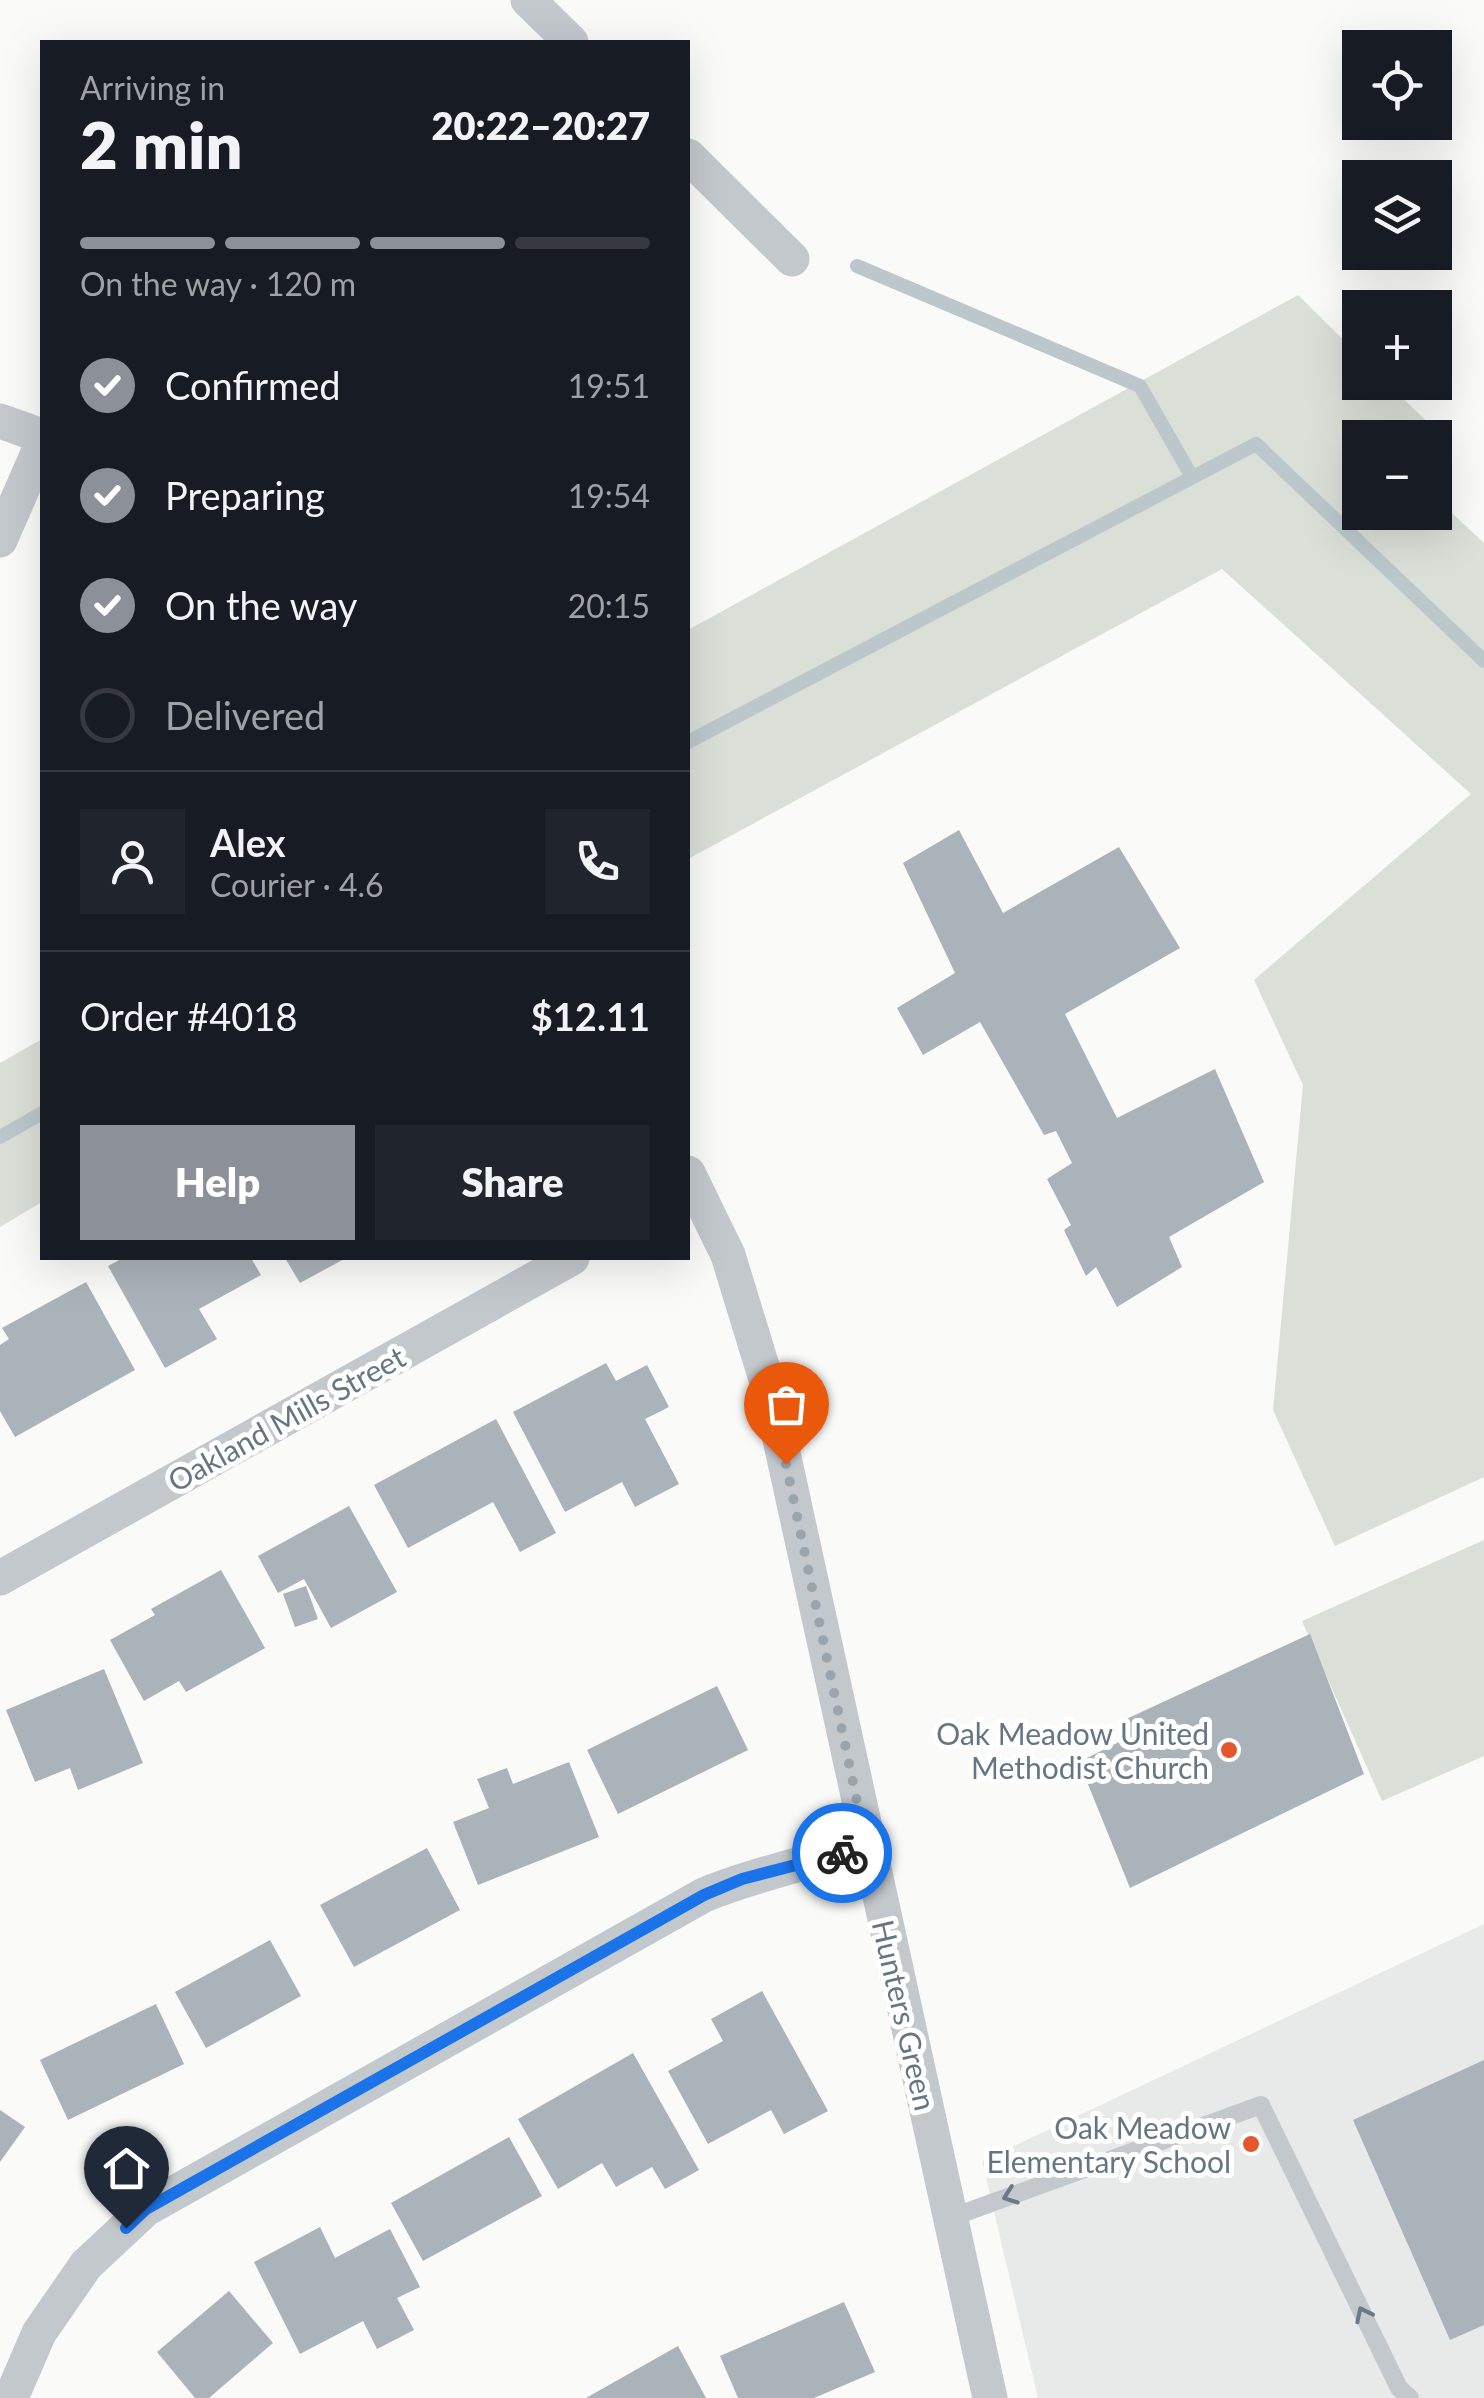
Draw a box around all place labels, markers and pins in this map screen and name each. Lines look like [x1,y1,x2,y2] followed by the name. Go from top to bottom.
[744,1362,829,1465] pin
[936,1715,1209,1785] place label: Oak Meadow United Methodist Church
[1218,1739,1240,1761] marker: Oak Meadow United Methodist Church
[986,2109,1231,2179] place label: Oak Meadow Elementary School
[84,2126,169,2229] pin
[1240,2133,1262,2155] marker: Oak Meadow Elementary School

